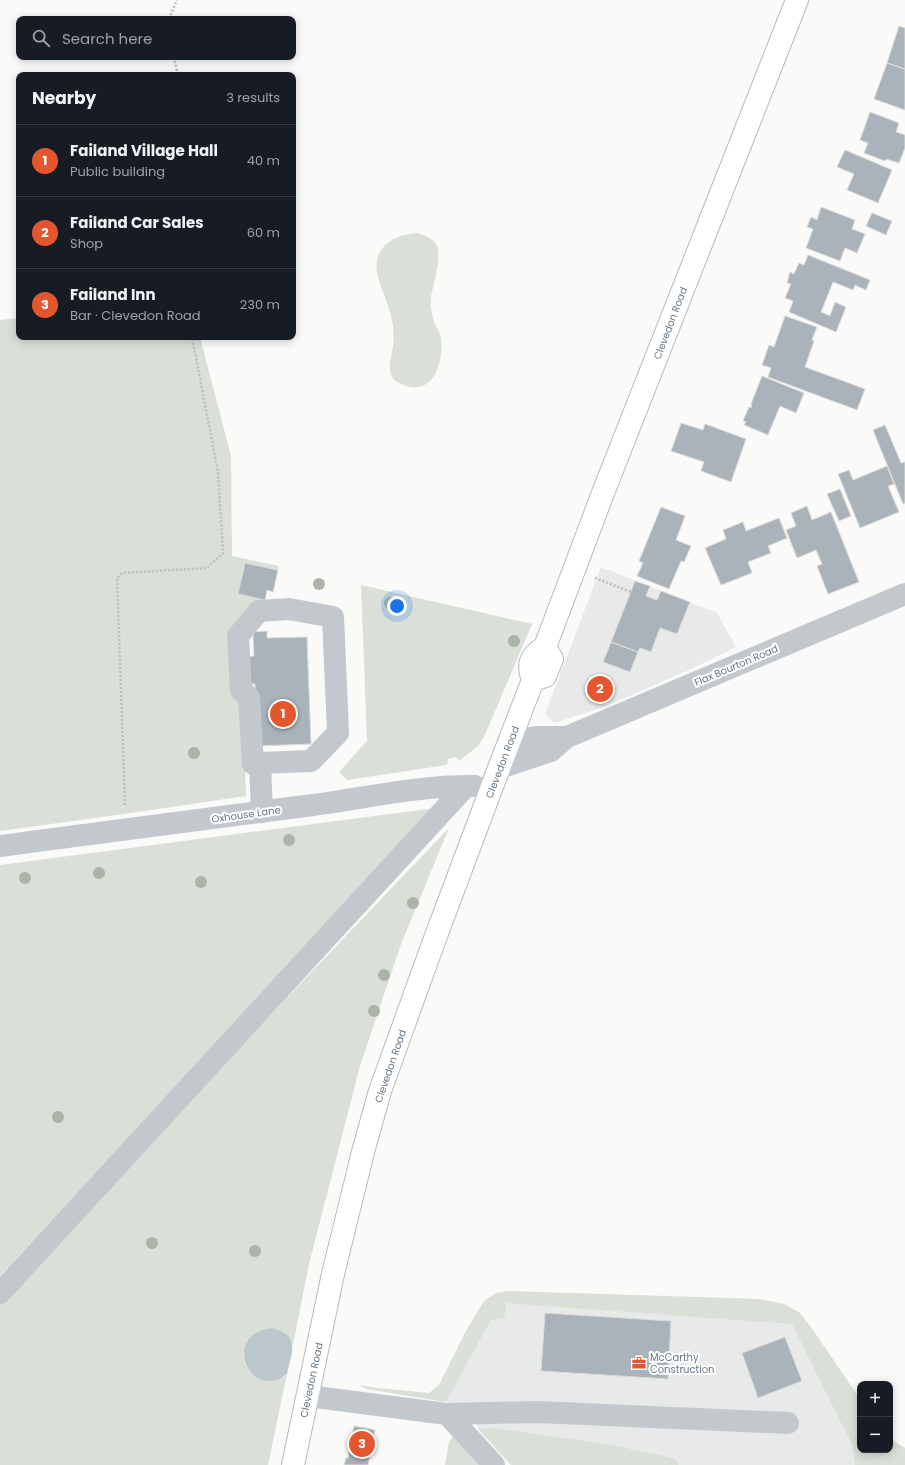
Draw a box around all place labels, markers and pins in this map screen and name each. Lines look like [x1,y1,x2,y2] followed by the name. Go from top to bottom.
[587,674,613,704] pin: 2
[270,699,296,729] pin: 1
[650,1350,714,1377] place label: McCarthy Construction
[631,1355,647,1371] office icon: McCarthy Construction
[349,1429,375,1459] pin: 3

